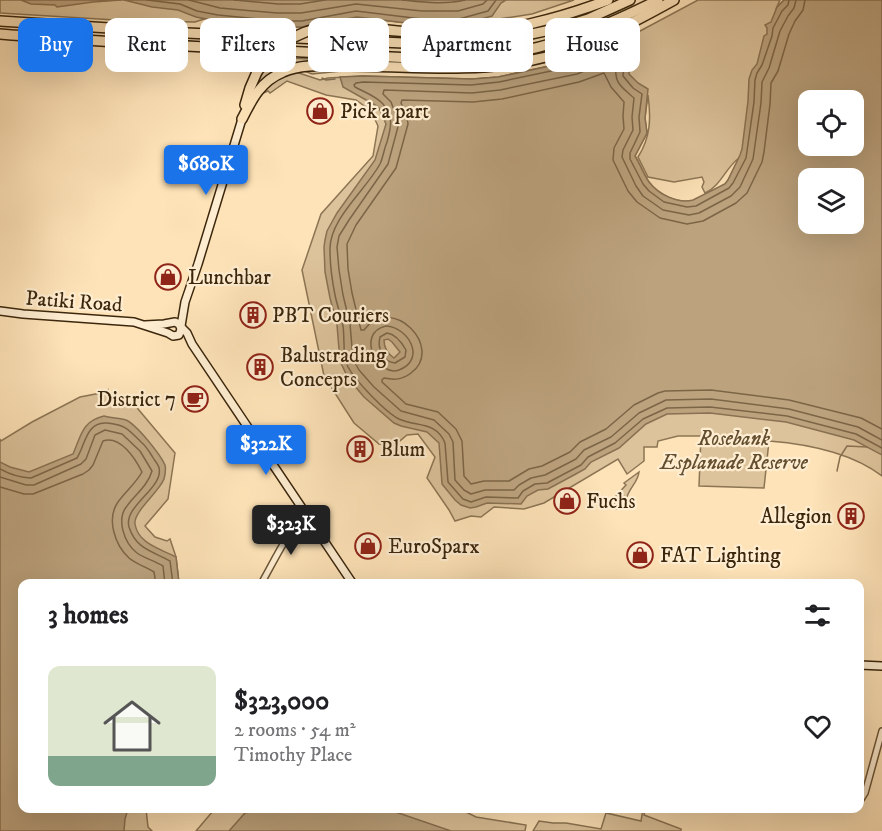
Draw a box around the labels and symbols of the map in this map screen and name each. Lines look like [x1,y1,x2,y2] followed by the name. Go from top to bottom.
[305,96,335,126] shop icon: Pick a part
[340,99,429,125] place label: Pick a part
[164,145,248,196] pin: $680K
[153,262,183,292] shop icon: Lunchbar
[188,265,271,291] place label: Lunchbar
[25,286,124,318] street label: Patiki Road
[238,300,268,330] building icon: PBT Couriers
[272,303,389,329] place label: PBT Couriers
[280,343,387,393] place label: Balustrading Concepts
[245,352,275,382] building icon: Balustrading Concepts
[180,384,210,414] cafe icon: District 7
[97,387,176,413] place label: District 7
[224,425,308,476] pin: $322K
[659,426,809,476] park label: Rosebank Esplanade Reserve
[345,434,375,464] building icon: Blum
[380,437,426,463] place label: Blum
[552,486,582,516] shop icon: Fuchs
[586,489,636,515] place label: Fuchs
[836,501,866,531] building icon: Allegion
[761,504,832,530] place label: Allegion
[249,505,333,556] pin: $323K
[353,531,383,561] shop icon: EuroSparx
[388,534,480,560] place label: EuroSparx
[625,540,655,570] shop icon: FAT Lighting
[660,543,781,569] place label: FAT Lighting

